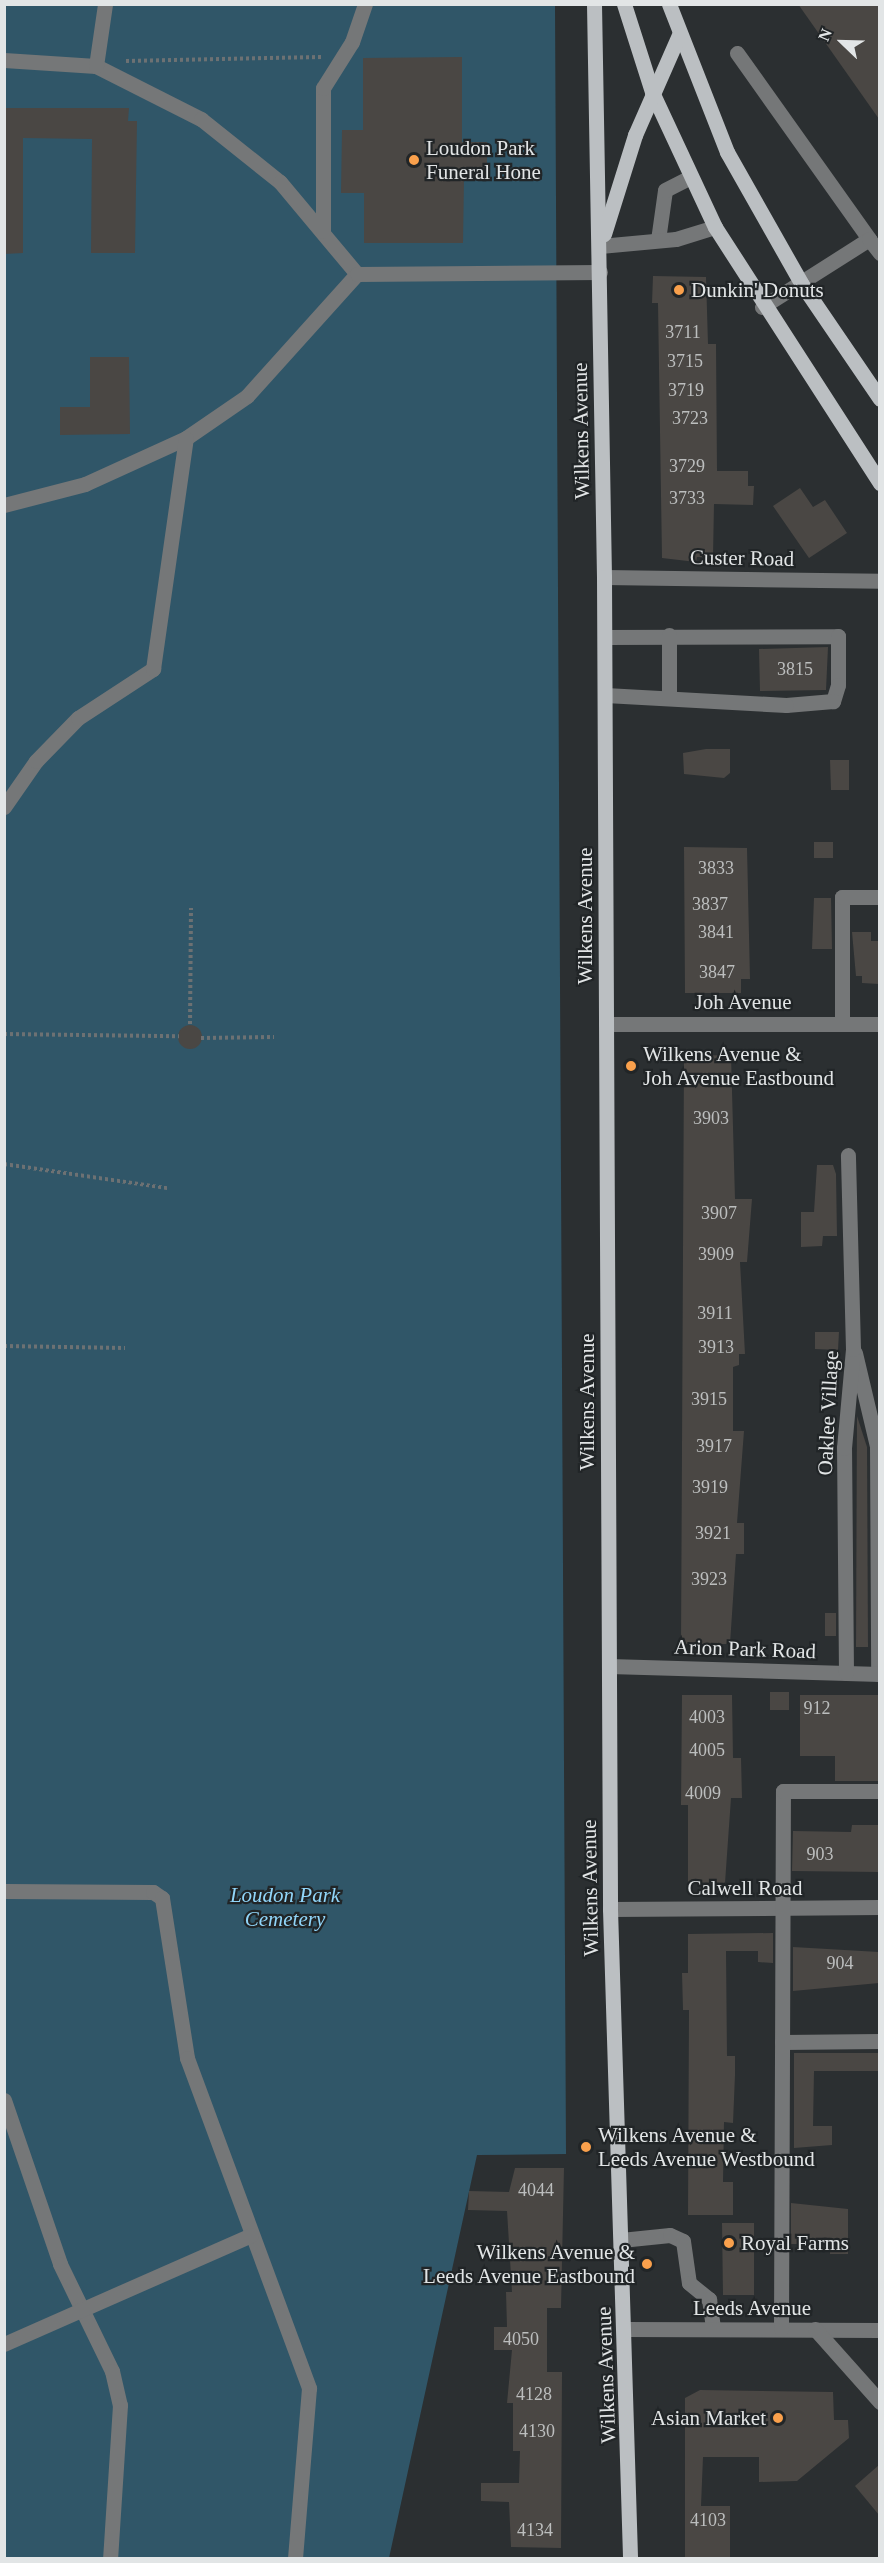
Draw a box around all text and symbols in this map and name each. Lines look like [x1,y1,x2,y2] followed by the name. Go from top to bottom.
[812,12,872,72] north arrow
[815,26,835,43] text: N
[426,135,541,185] place label: Loudon Park Funeral Hone
[407,153,421,167] marker: Loudon Park Funeral Hone
[691,277,824,303] place label: Dunkin' Donuts
[672,283,686,297] marker: Dunkin' Donuts
[665,321,701,343] house number: 3711
[667,350,703,372] house number: 3715
[567,362,595,500] street label: Wilkens Avenue
[668,379,704,401] house number: 3719
[672,407,708,429] house number: 3723
[669,455,705,477] house number: 3729
[669,487,705,509] house number: 3733
[690,544,794,572] street label: Custer Road
[777,658,813,680] house number: 3815
[572,847,598,985] street label: Wilkens Avenue
[698,857,734,879] house number: 3833
[692,893,728,915] house number: 3837
[698,921,734,943] house number: 3841
[699,961,735,983] house number: 3847
[694,989,792,1015] street label: Joh Avenue
[643,1041,835,1091] place label: Wilkens Avenue & Joh Avenue Eastbound
[624,1059,638,1073] marker: Wilkens Avenue & Joh Avenue Eastbound
[693,1107,729,1129] house number: 3903
[701,1202,737,1224] house number: 3907
[698,1243,734,1265] house number: 3909
[697,1302,733,1324] house number: 3911
[574,1333,600,1471] street label: Wilkens Avenue
[698,1336,734,1358] house number: 3913
[812,1350,844,1476] street label: Oaklee Village
[691,1388,727,1410] house number: 3915
[696,1435,732,1457] house number: 3917
[692,1476,728,1498] house number: 3919
[695,1522,731,1544] house number: 3921
[691,1568,727,1590] house number: 3923
[673,1634,817,1664] street label: Arion Park Road
[804,1697,830,1719] house number: 912
[689,1706,725,1728] house number: 4003
[689,1739,725,1761] house number: 4005
[685,1782,721,1804] house number: 4009
[576,1819,604,1957] street label: Wilkens Avenue
[806,1843,834,1865] house number: 903
[688,1875,802,1901] street label: Calwell Road
[230,1882,340,1932] park label: Loudon Park Cemetery
[826,1952,854,1974] house number: 904
[598,2122,816,2172] place label: Wilkens Avenue & Leeds Avenue Westbound
[579,2140,593,2154] marker: Wilkens Avenue & Leeds Avenue Westbound
[518,2179,554,2201] house number: 4044
[741,2230,849,2256] place label: Royal Farms
[722,2236,736,2250] marker: Royal Farms
[422,2239,635,2289] place label: Wilkens Avenue & Leeds Avenue Eastbound
[640,2257,654,2271] marker: Wilkens Avenue & Leeds Avenue Eastbound
[692,2295,812,2321] street label: Leeds Avenue
[591,2306,621,2444] street label: Wilkens Avenue
[503,2328,539,2350] house number: 4050
[516,2383,552,2405] house number: 4128
[651,2405,766,2431] place label: Asian Market
[771,2411,785,2425] marker: Asian Market
[519,2420,555,2442] house number: 4130
[690,2509,726,2531] house number: 4103
[517,2519,553,2541] house number: 4134

